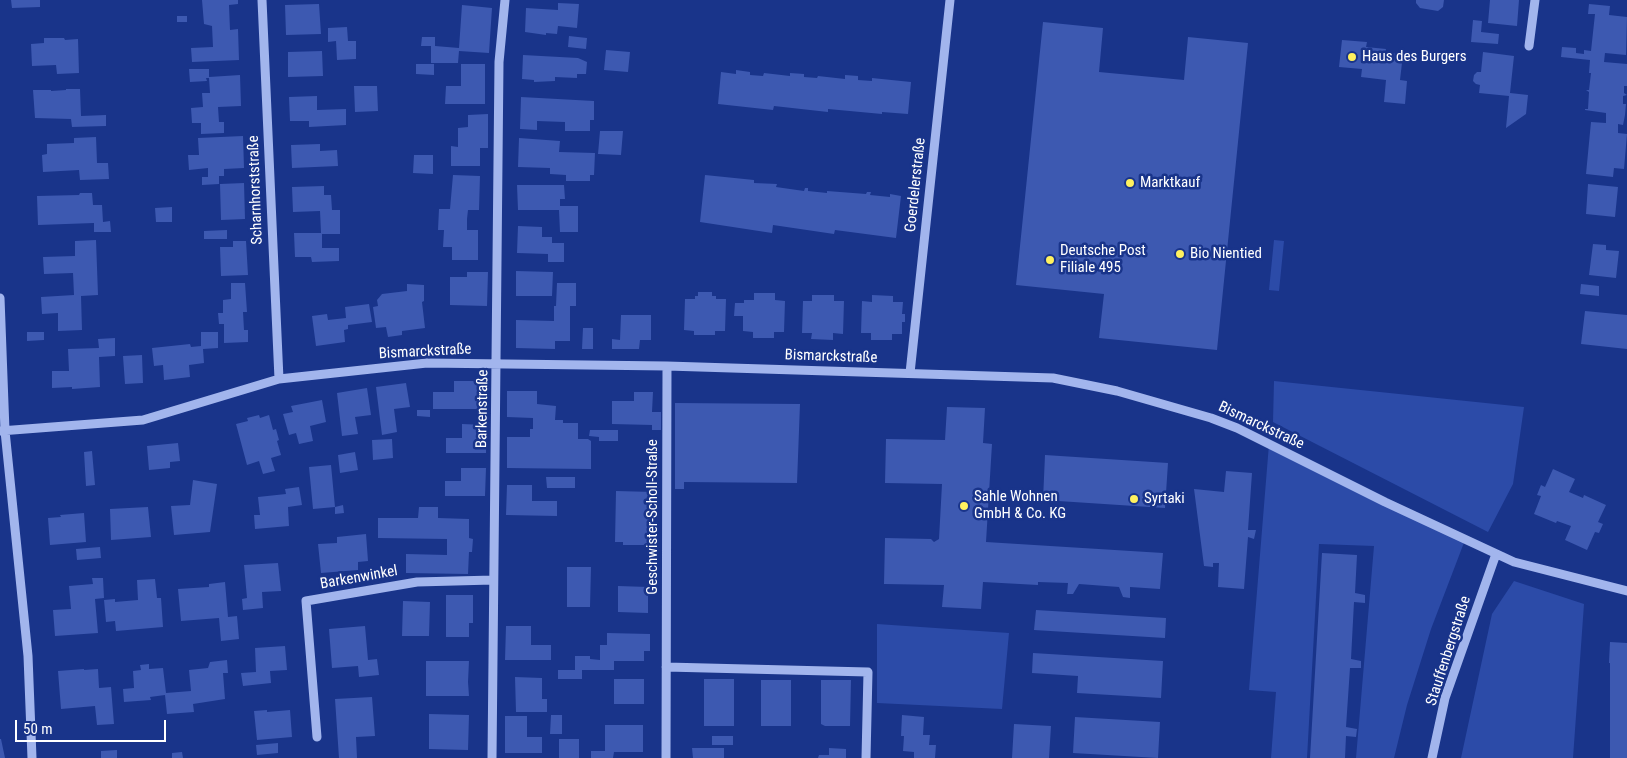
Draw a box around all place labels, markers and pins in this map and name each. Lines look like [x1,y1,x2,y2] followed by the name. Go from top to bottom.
[1362,48,1466,66] place label: Haus des Burgers
[1346,51,1358,63] marker: Haus des Burgers
[1140,174,1200,192] place label: Marktkauf
[1124,177,1136,189] marker: Marktkauf
[1060,242,1146,277] place label: Deutsche Post Filiale 495
[1190,245,1262,263] place label: Bio Nientied
[1174,248,1186,260] marker: Bio Nientied
[1044,254,1056,266] marker: Deutsche Post Filiale 495
[974,488,1066,523] place label: Sahle Wohnen GmbH & Co. KG
[1144,490,1185,508] place label: Syrtaki
[1128,493,1140,505] marker: Syrtaki
[958,500,970,512] marker: Sahle Wohnen GmbH & Co. KG

